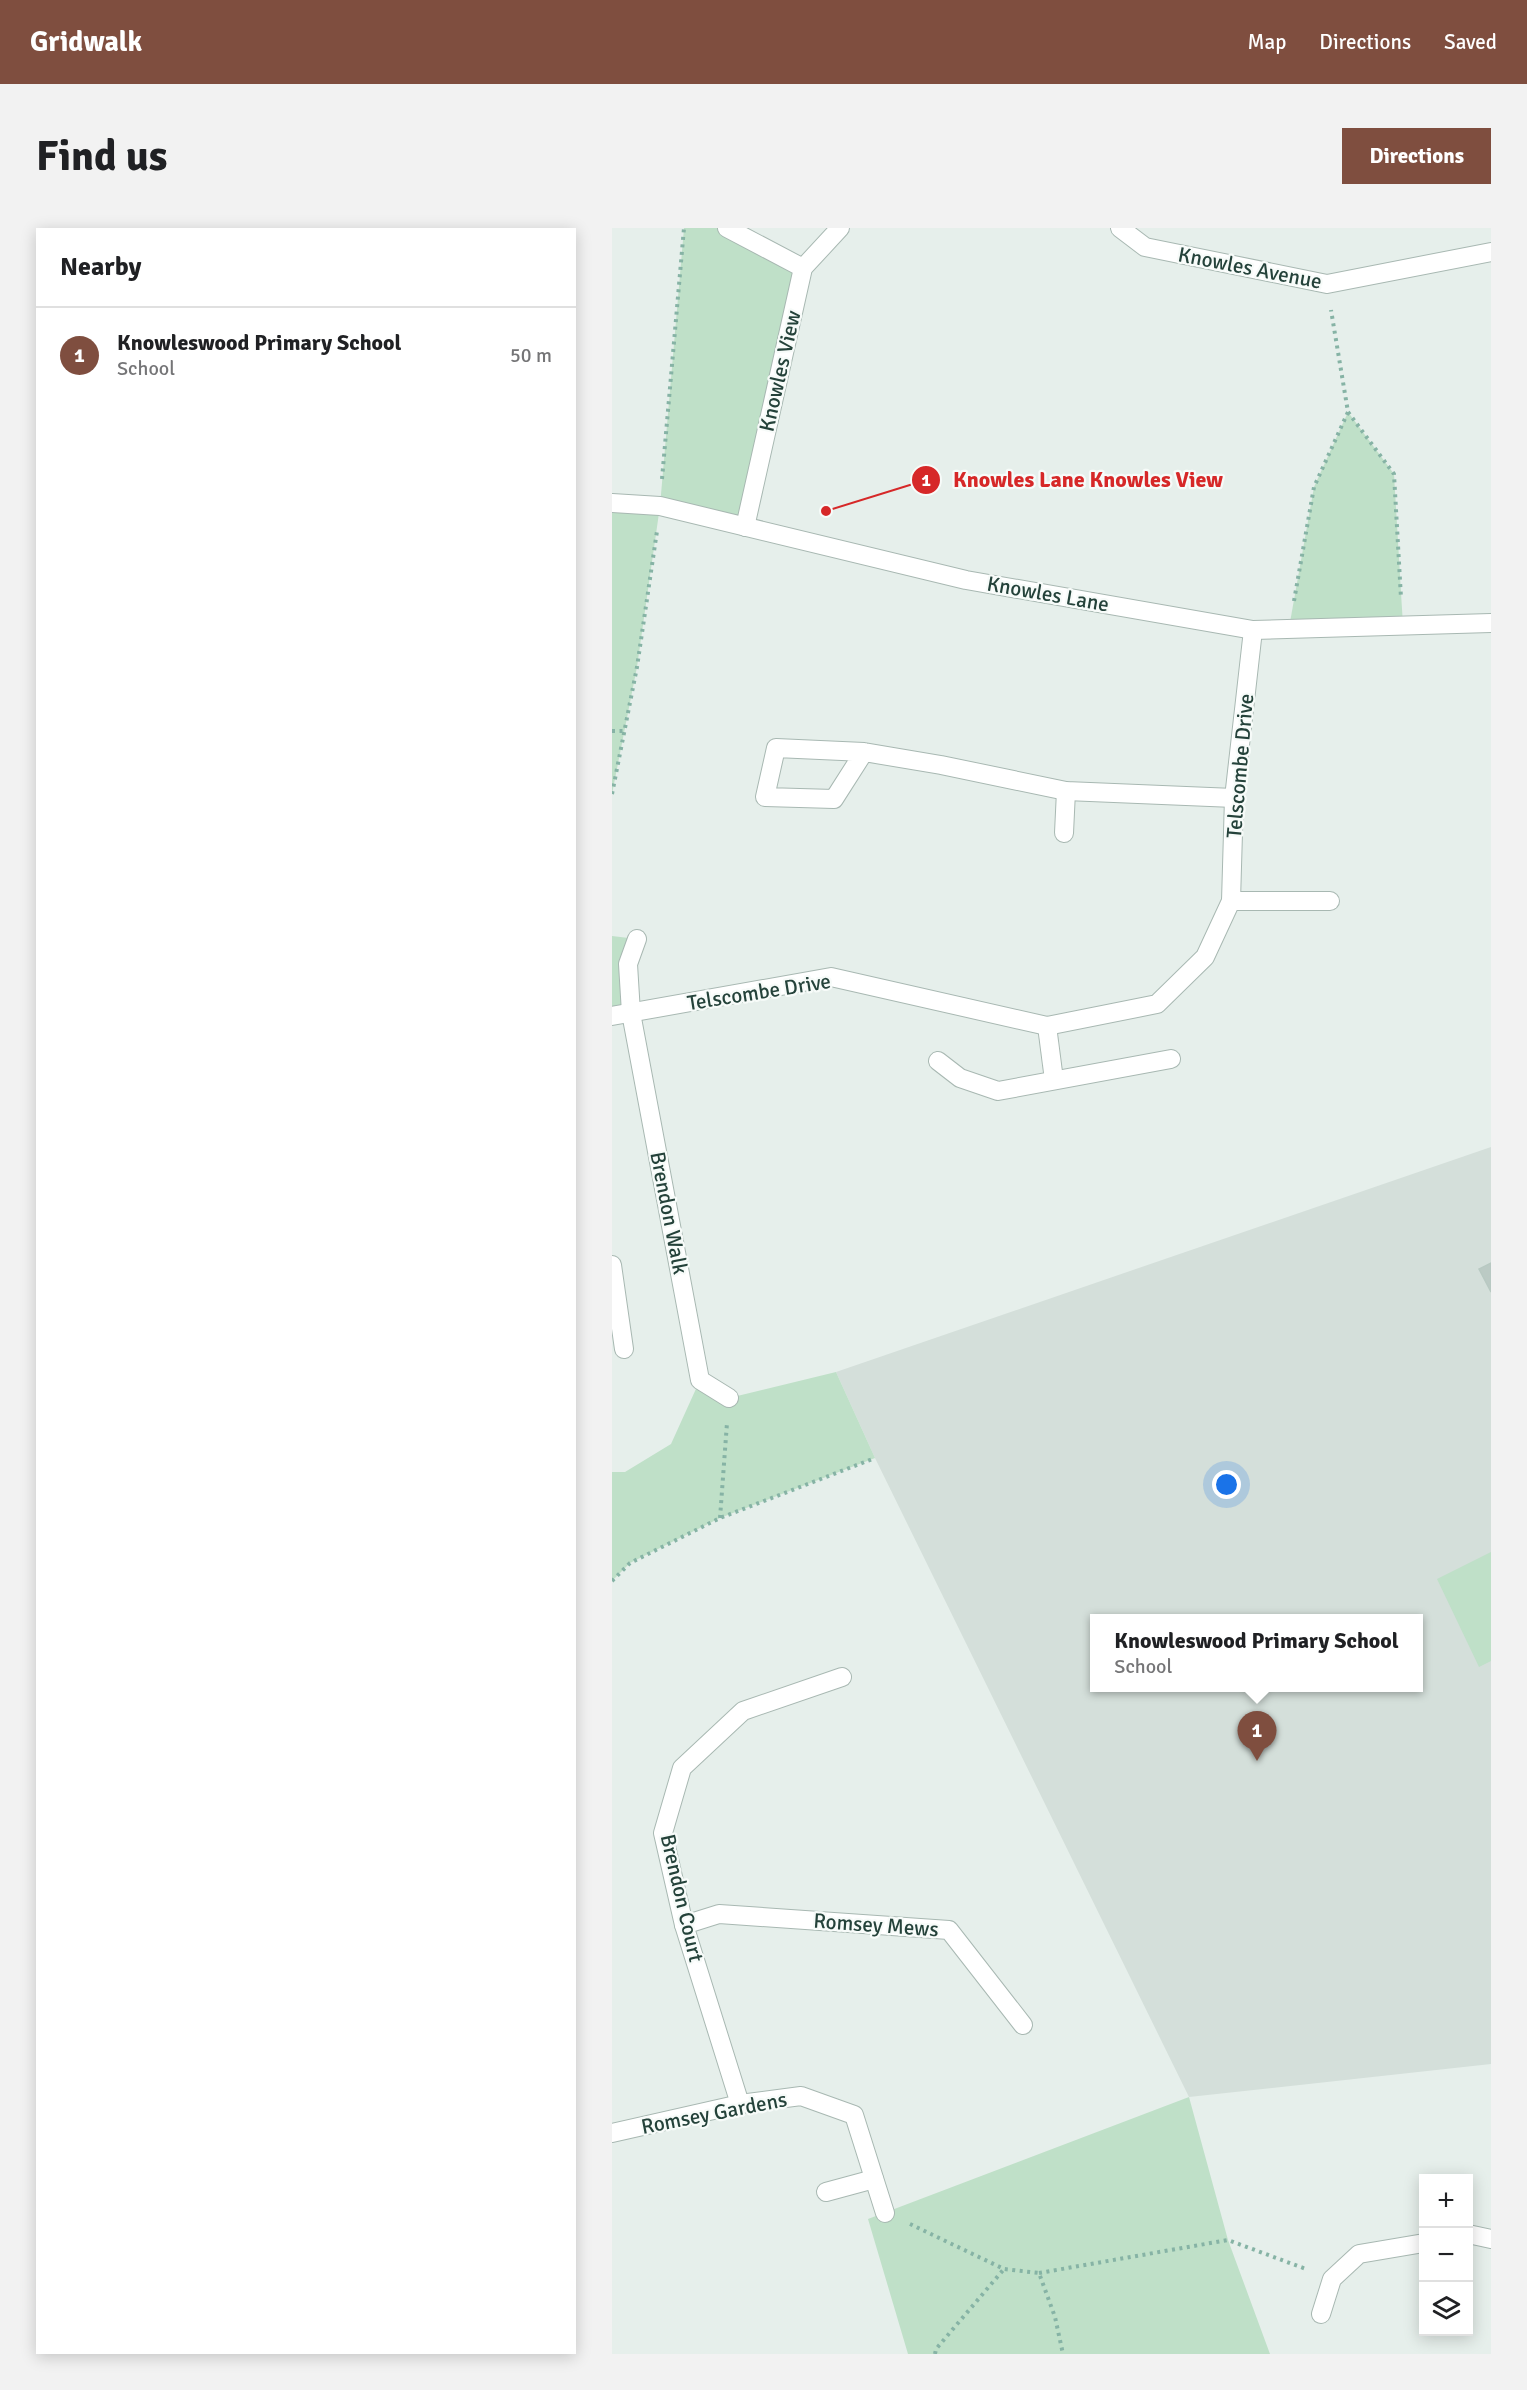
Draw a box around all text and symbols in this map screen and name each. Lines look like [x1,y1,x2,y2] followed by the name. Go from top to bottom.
[30,25,142,59] text: Gridwalk
[1248,29,1286,55] text: Map
[1319,29,1411,55] text: Directions
[1444,29,1497,55] text: Saved
[1342,128,1491,184] button: Directions
[36,131,167,182] text: Find us
[1176,241,1324,295] street label: Knowles Avenue
[60,251,141,283] text: Nearby
[753,308,807,434] street label: Knowles View
[117,329,401,356] text: Knowleswood Primary School
[74,343,85,368] text: 1
[510,343,552,368] text: 50 m
[117,356,175,381] text: School
[911,460,1235,500] callout: Knowles Lane Knowles View
[953,466,1223,493] text: Knowles Lane Knowles View
[921,469,931,491] text: 1
[985,570,1111,618] street label: Knowles Lane
[1221,693,1259,839] street label: Telscombe Drive
[685,968,833,1016] street label: Telscombe Drive
[644,1150,694,1277] street label: Brendon Walk
[1212,1470,1241,1499] your location
[1090,1614,1423,1692] popup
[1114,1627,1399,1654] text: Knowleswood Primary School
[1114,1654,1172,1679] text: School
[1238,1712,1276,1761] pin: 1
[655,1832,709,1964] street label: Brendon Court
[813,1908,939,1942] street label: Romsey Mews
[639,2086,789,2140] street label: Romsey Gardens
[1419,2174,1473,2336] map controls
[1419,2174,1473,2228] button: +
[1419,2228,1473,2282] button: −
[1419,2282,1473,2336] button: layers

